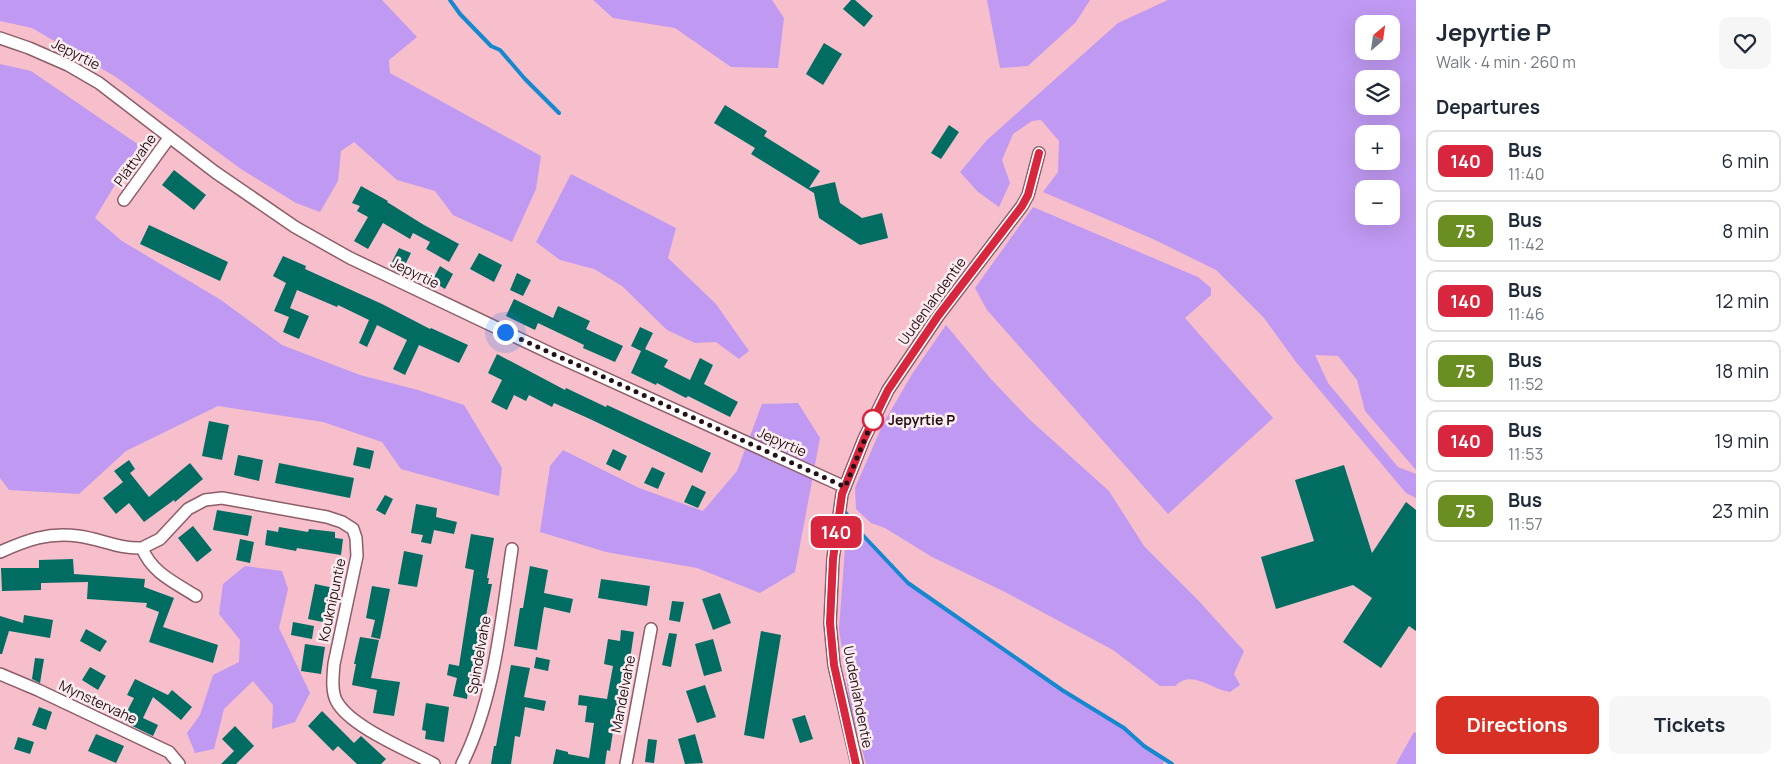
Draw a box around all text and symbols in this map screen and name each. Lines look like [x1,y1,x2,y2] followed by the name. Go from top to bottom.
[1355,15,1400,60] north arrow
[1355,15,1400,225] map controls
[1436,15,1551,48] text: Jepyrtie P
[1719,17,1771,69] button: heart
[49,33,104,74] street label: Jepyrtie
[1436,51,1576,73] text: Walk · 4 min · 260 m
[1355,70,1400,115] button: layers
[1436,94,1540,120] text: Departures
[1355,125,1400,170] button: +
[109,130,160,190] street label: Plättvahe
[1508,137,1542,163] text: Bus
[1722,148,1769,174] text: 6 min
[1450,149,1481,173] text: 140
[1508,163,1544,185] text: 11:40
[1355,180,1400,225] button: −
[1508,207,1542,233] text: Bus
[1722,218,1769,244] text: 8 min
[1455,219,1476,243] text: 75
[1508,233,1544,255] text: 11:42
[388,253,443,292] street label: Jepyrtie
[893,253,970,348] street label: Uudenlahdentie
[1508,277,1542,303] text: Bus
[1715,288,1769,314] text: 12 min
[1450,289,1481,313] text: 140
[1508,303,1545,325] text: 11:46
[493,320,518,345] your location
[1508,347,1542,373] text: Bus
[1715,358,1769,384] text: 18 min
[1455,359,1476,383] text: 75
[1508,373,1543,395] text: 11:52
[862,409,884,431] marker: Jepyrtie P
[888,410,955,429] place label: Jepyrtie P
[1508,417,1542,443] text: Bus
[755,422,810,461] street label: Jepyrtie
[1714,428,1769,454] text: 19 min
[1450,429,1481,453] text: 140
[1508,443,1543,465] text: 11:53
[1508,487,1542,513] text: Bus
[1712,498,1769,524] text: 23 min
[1455,499,1476,523] text: 75
[1508,513,1543,535] text: 11:57
[807,516,865,548] line badge: 140
[821,520,851,544] text: 140
[313,556,350,643] street label: Kouknipuntie
[462,614,495,696] street label: Spindelvahe
[839,644,878,750] street label: Uudenlahdentie
[606,654,639,734] street label: Mandelvahe
[56,675,140,728] street label: Mynstervahe
[1436,696,1599,754] button: Directions
[1609,696,1771,754] button: Tickets

